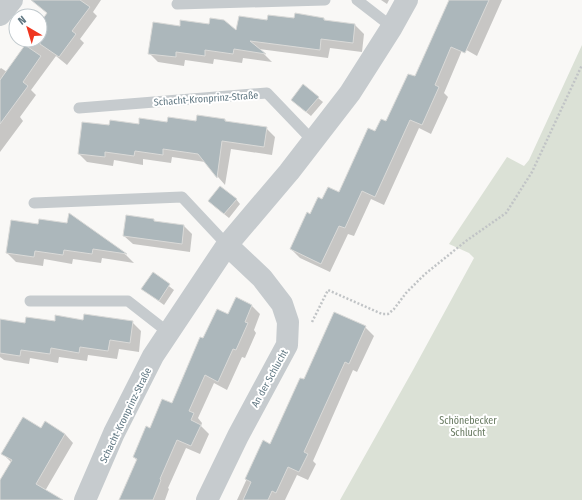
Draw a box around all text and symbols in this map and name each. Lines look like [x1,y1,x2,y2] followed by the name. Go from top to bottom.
[8,8,48,48] north arrow
[16,13,29,28] text: N
[153,89,259,109] street label: Schacht-Kronprinz-Straße
[249,347,291,409] street label: An der Schlucht
[98,366,154,465] street label: Schacht-Kronprinz-Straße
[439,415,497,439] park label: Schönebecker Schlucht

